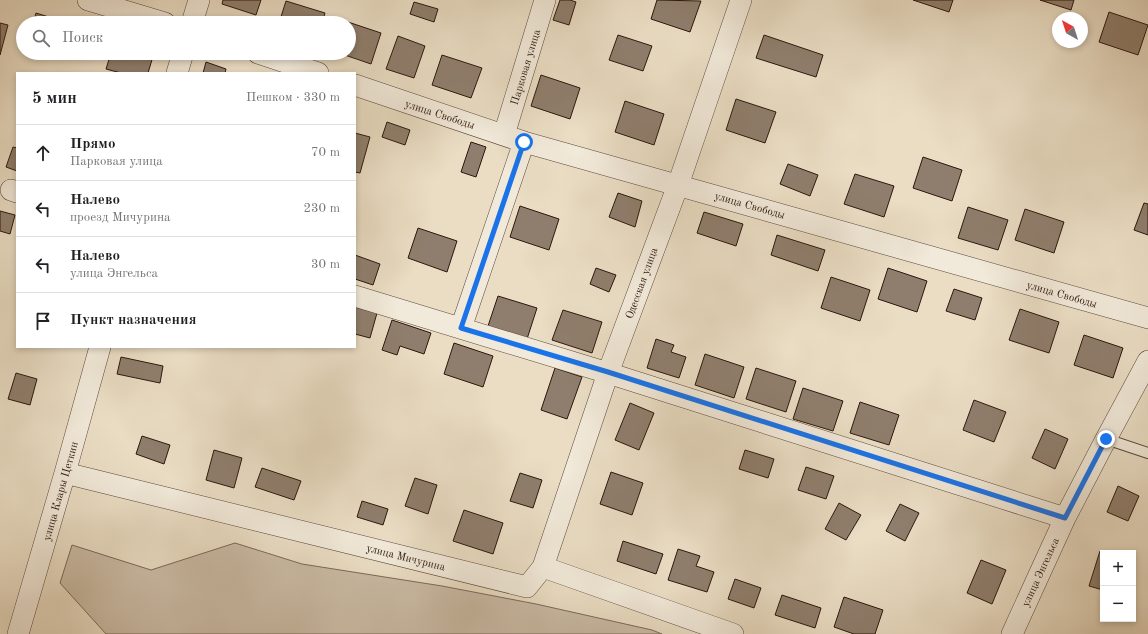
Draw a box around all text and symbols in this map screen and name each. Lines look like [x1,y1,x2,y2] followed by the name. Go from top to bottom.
[1052,12,1088,48] north arrow
[16,16,356,60] search box
[30,27,52,49] icon: search
[510,28,543,107] street label: Парковая улица
[62,31,103,46] text: Поиск
[32,90,77,107] text: 5 мин
[246,91,340,104] text: Пешком · 330 m
[403,99,476,132] street label: улица Свободы
[515,133,533,151] route start
[70,137,116,152] text: Прямо
[32,142,54,164] icon: ahead
[311,146,340,159] text: 70 m
[70,155,163,168] text: Парковая улица
[713,191,786,222] street label: улица Свободы
[70,193,120,208] text: Налево
[32,198,54,220] icon: left
[303,202,340,215] text: 230 m
[70,211,171,224] text: проезд Мичурина
[624,246,661,321] street label: Одесская улица
[70,249,120,264] text: Налево
[32,254,54,276] icon: left
[311,258,340,271] text: 30 m
[70,267,158,280] text: улица Энгельса
[1025,280,1098,311] street label: улица Свободы
[32,310,54,332] icon: arrive
[70,313,197,328] text: Пункт назначения
[1097,430,1115,448] route end
[42,441,81,542] street label: улица Клары Цеткин
[1021,536,1062,609] street label: улица Энгельса
[365,543,447,574] street label: улица Мичурина
[1100,550,1136,622] map controls
[1100,550,1136,586] button: +
[1100,586,1136,622] button: −

